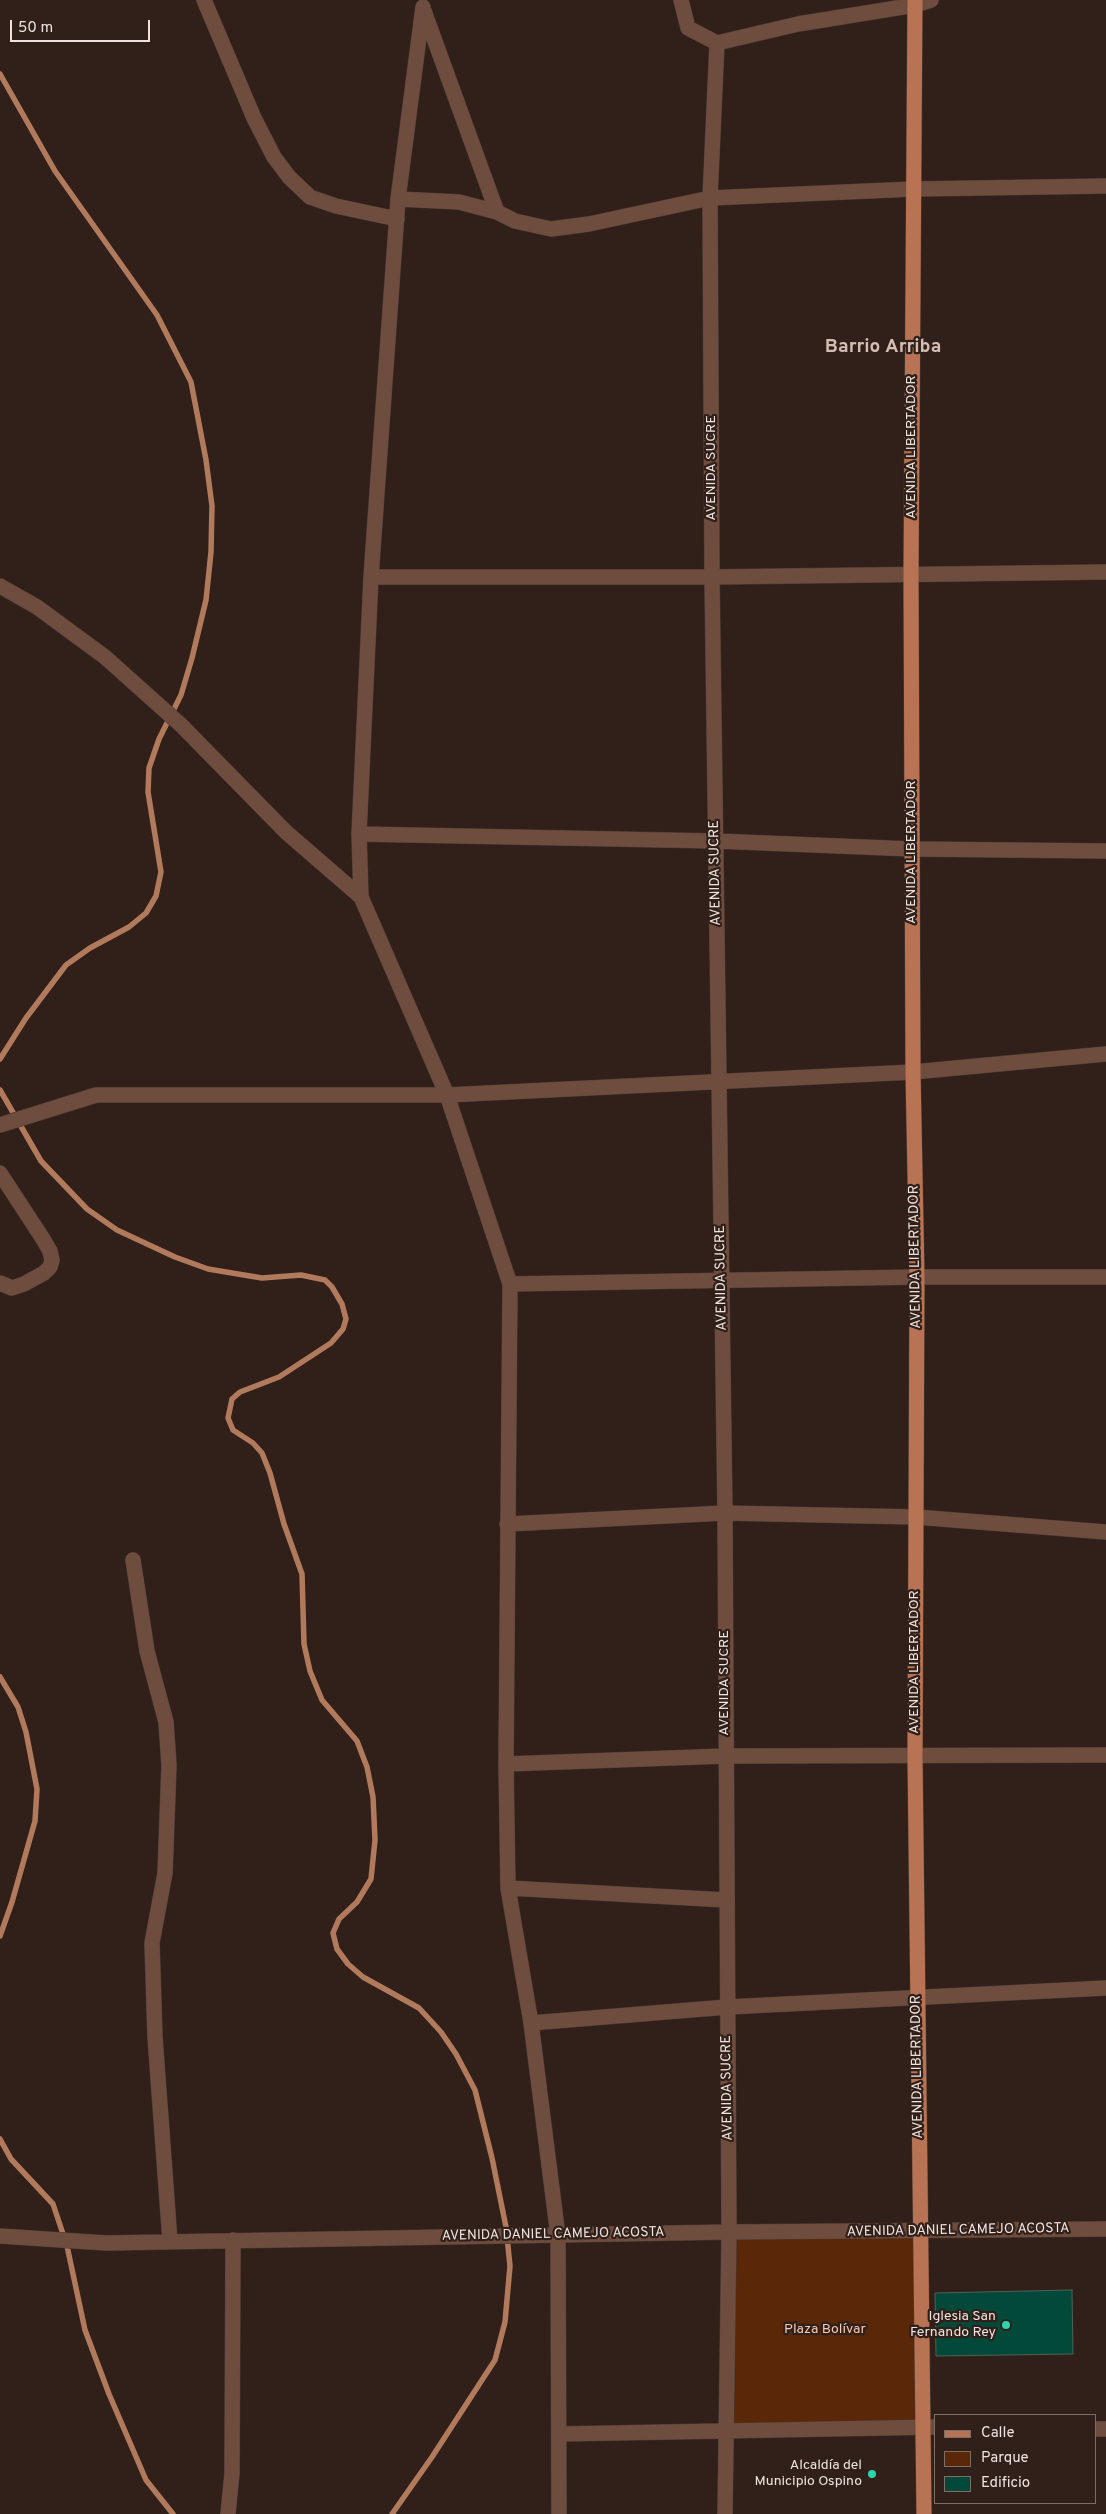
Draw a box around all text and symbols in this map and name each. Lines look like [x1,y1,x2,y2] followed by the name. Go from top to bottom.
[12,10,152,42] scale bar
[18,19,53,38] text: 50 m
[825,337,941,359] district label: Barrio Arriba
[904,375,920,519] street label: AVENIDA LIBERTADOR
[704,415,720,521] street label: AVENIDA SUCRE
[904,780,920,924] street label: AVENIDA LIBERTADOR
[707,820,725,926] street label: AVENIDA SUCRE
[906,1185,926,1329] street label: AVENIDA LIBERTADOR
[713,1225,731,1331] street label: AVENIDA SUCRE
[907,1590,923,1734] street label: AVENIDA LIBERTADOR
[717,1630,733,1736] street label: AVENIDA SUCRE
[908,1995,928,2139] street label: AVENIDA LIBERTADOR
[719,2035,737,2141] street label: AVENIDA SUCRE
[846,2221,1070,2241] street label: AVENIDA DANIEL CAMEJO ACOSTA
[441,2225,665,2245] street label: AVENIDA DANIEL CAMEJO ACOSTA
[910,2309,996,2342] place label: Iglesia San Fernando Rey
[1000,2319,1012,2331] marker: Iglesia San Fernando Rey
[784,2322,866,2338] park label: Plaza Bolívar
[934,2414,1096,2504] legend
[981,2424,1015,2443] text: Calle
[981,2449,1029,2468] text: Parque
[754,2458,862,2490] place label: Alcaldía del Municipio Ospino
[866,2468,878,2480] marker: Alcaldía del Municipio Ospino
[981,2474,1030,2493] text: Edificio

